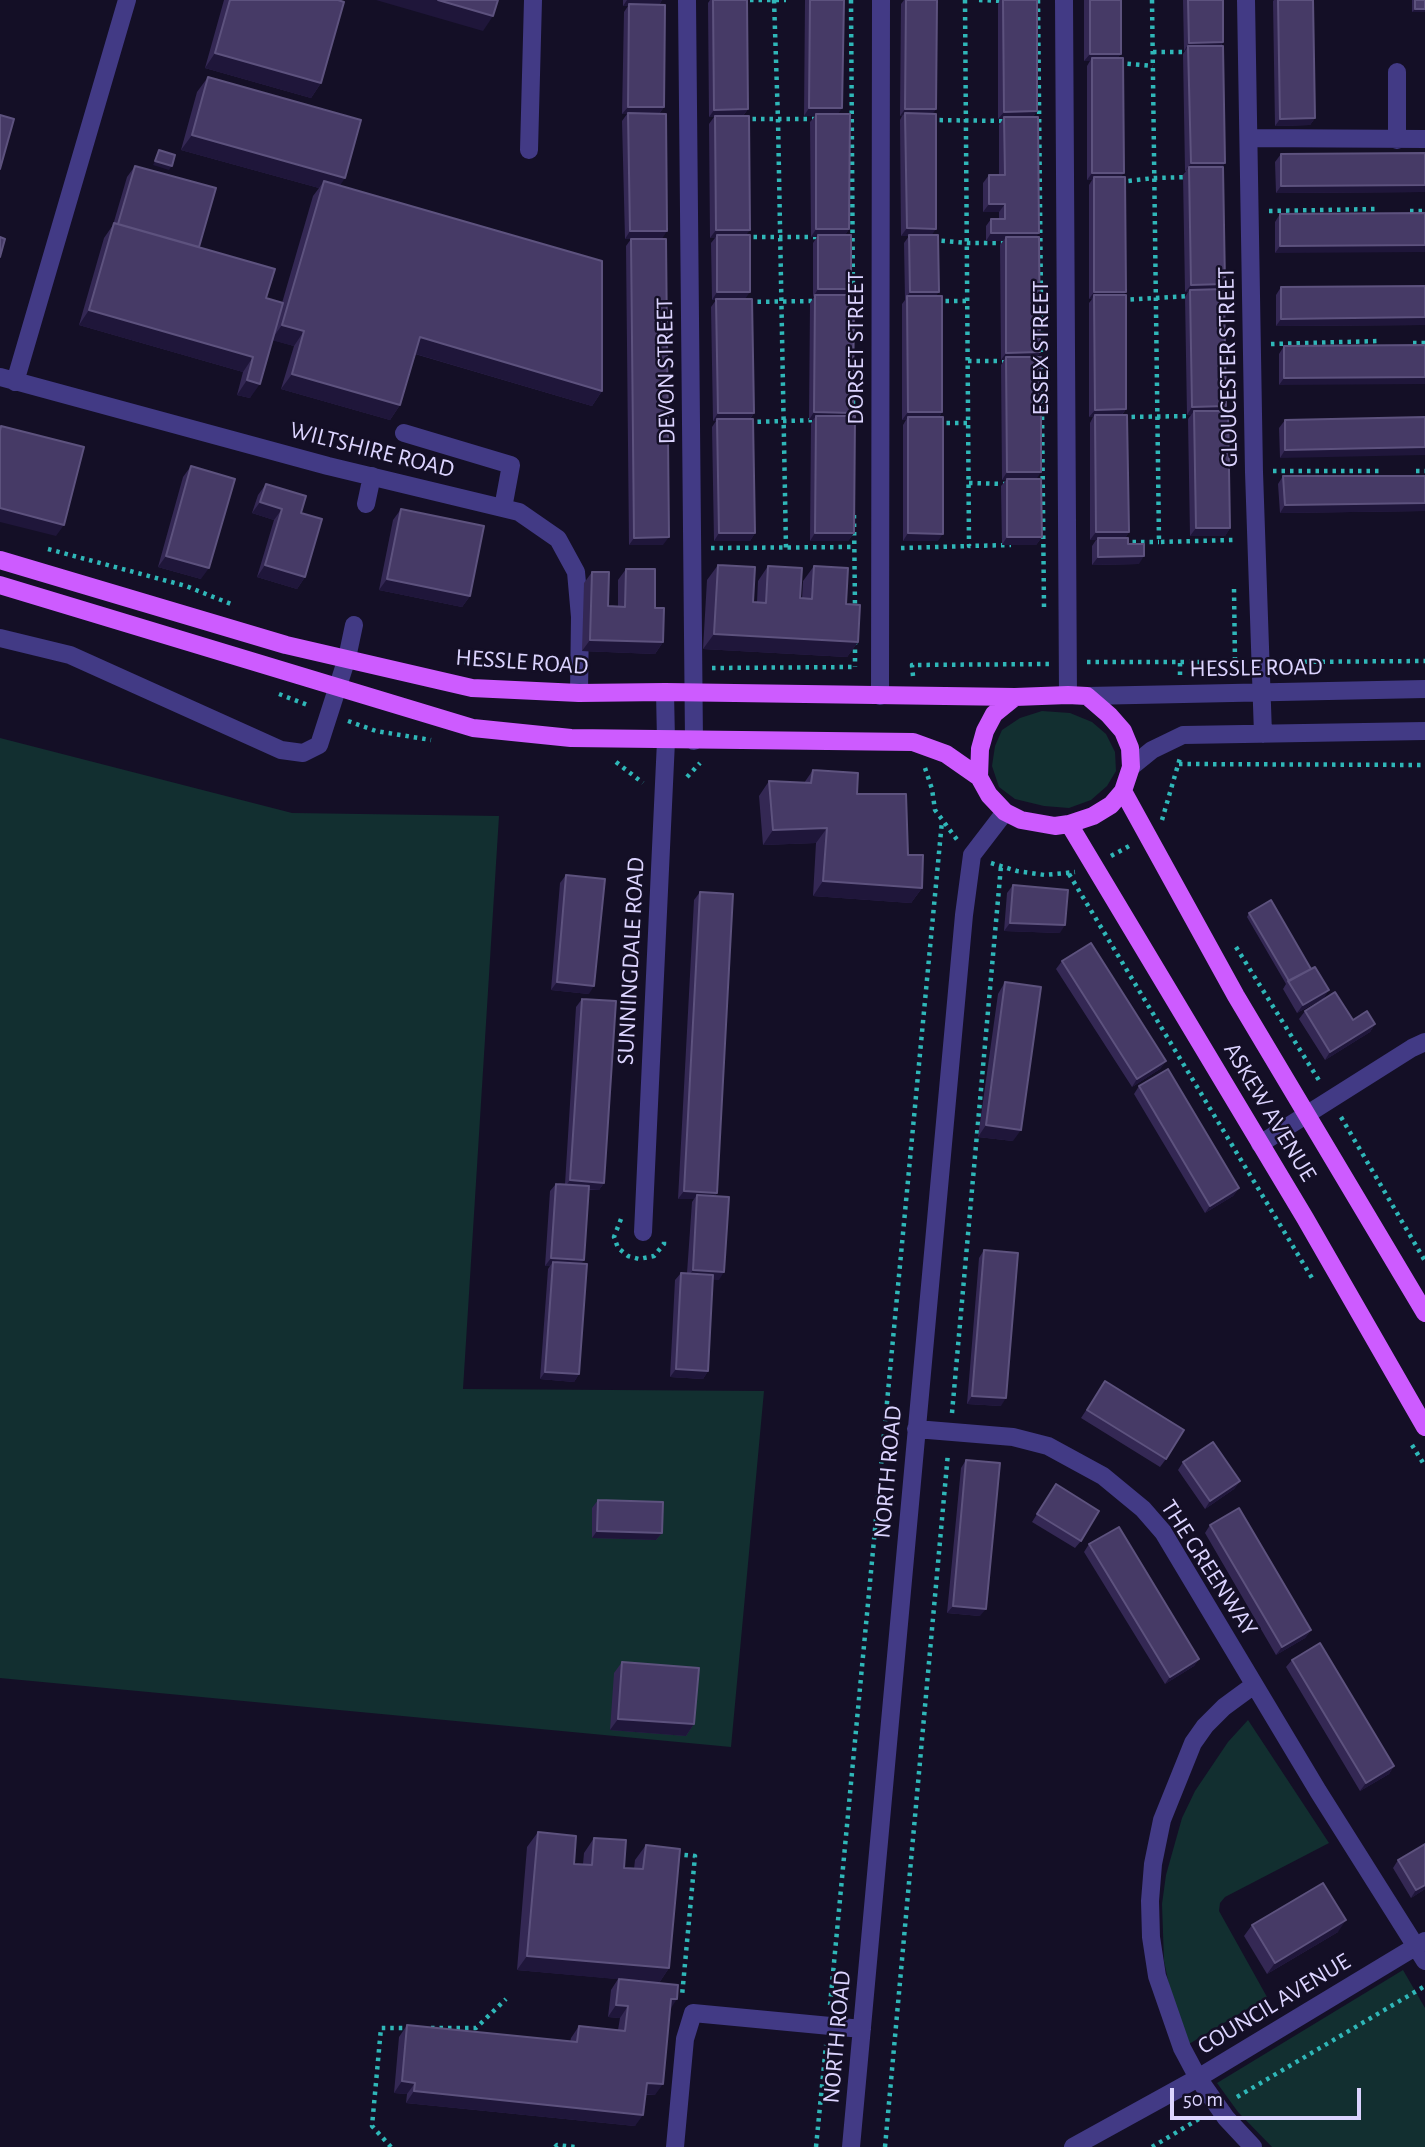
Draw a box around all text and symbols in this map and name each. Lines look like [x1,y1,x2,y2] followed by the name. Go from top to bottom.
[1212,267,1244,467] street label: GLOUCESTER STREET
[842,271,870,425] street label: DORSET STREET
[1027,281,1055,415] street label: ESSEX STREET
[650,297,682,445] street label: DEVON STREET
[287,416,457,484] street label: WILTSHIRE ROAD
[454,643,590,681] street label: HESSLE ROAD
[1189,652,1323,684] street label: HESSLE ROAD
[611,856,651,1066] street label: SUNNINGDALE ROAD
[1217,1037,1323,1187] street label: ASKEW AVENUE
[868,1404,908,1540] street label: NORTH ROAD
[1154,1494,1264,1642] street label: THE GREENWAY
[1192,1947,1356,2061] street label: COUNCIL AVENUE
[817,1969,857,2105] street label: NORTH ROAD
[1173,2074,1364,2118] scale bar
[1183,2089,1223,2110] text: 50 m

